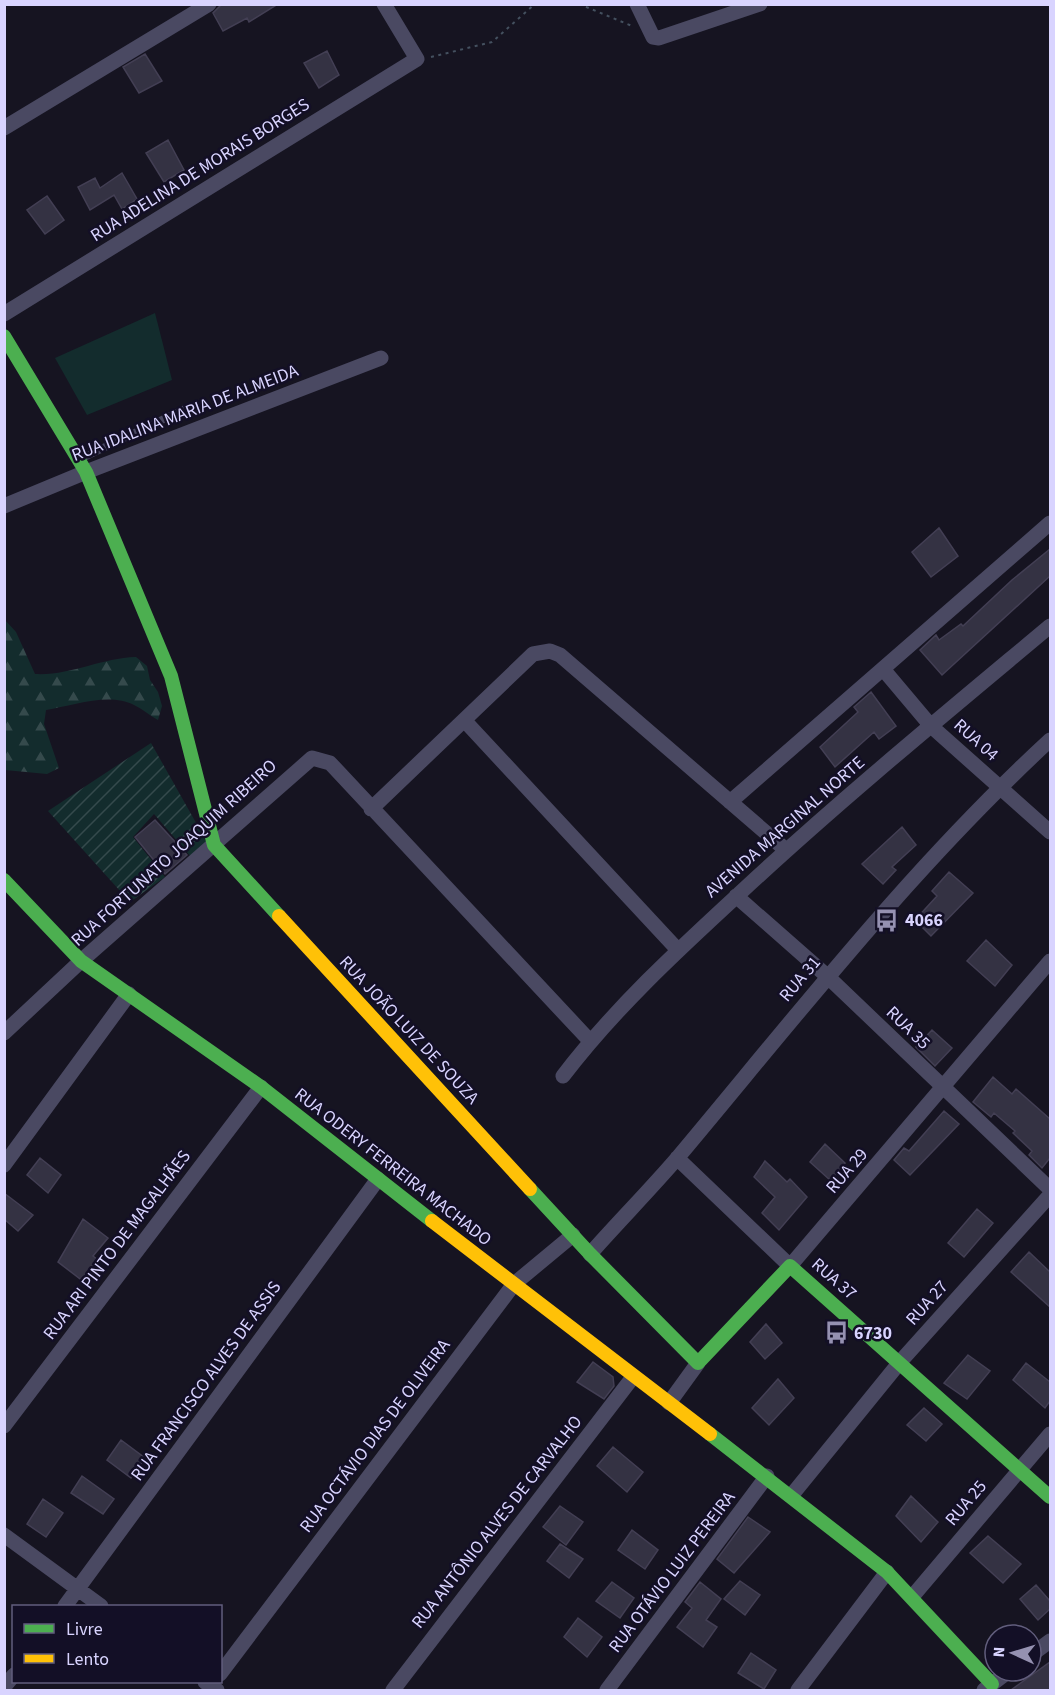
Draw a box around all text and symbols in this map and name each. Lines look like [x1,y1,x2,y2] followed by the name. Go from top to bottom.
[86,92,314,248] street label: RUA ADELINA DE MORAIS BORGES
[68,358,302,468] street label: RUA IDALINA MARIA DE ALMEIDA
[948,713,1004,767] street label: RUA 04
[700,751,870,903] street label: AVENIDA MARGINAL NORTE
[66,754,282,952] street label: RUA FORTUNATO JOAQUIM RIBEIRO
[874,907,900,933] bus stop icon: 4066
[905,908,943,933] place label: 4066
[333,950,485,1110] street label: RUA JOÃO LUIZ DE SOUZA
[773,951,827,1007] street label: RUA 31
[880,1001,936,1055] street label: RUA 35
[289,1082,497,1252] street label: RUA ODERY FERREIRA MACHADO
[820,1143,874,1199] street label: RUA 29
[37,1145,197,1345] street label: RUA ARI PINTO DE MAGALHÃES
[806,1252,862,1306] street label: RUA 37
[900,1275,954,1331] street label: RUA 27
[125,1276,287,1486] street label: RUA FRANCISCO ALVES DE ASSIS
[823,1320,849,1346] bus stop icon: 6730
[854,1321,892,1346] place label: 6730
[294,1334,456,1538] street label: RUA OCTÁVIO DIAS DE OLIVEIRA
[406,1410,588,1634] street label: RUA ANTÔNIO ALVES DE CARVALHO
[939,1475,993,1531] street label: RUA 25
[603,1486,741,1658] street label: RUA OTÁVIO LUIZ PEREIRA
[12,1605,222,1683] legend
[66,1617,103,1642] text: Livre
[983,1623,1043,1683] north arrow
[988,1646,1010,1658] text: N
[66,1647,109,1672] text: Lento

